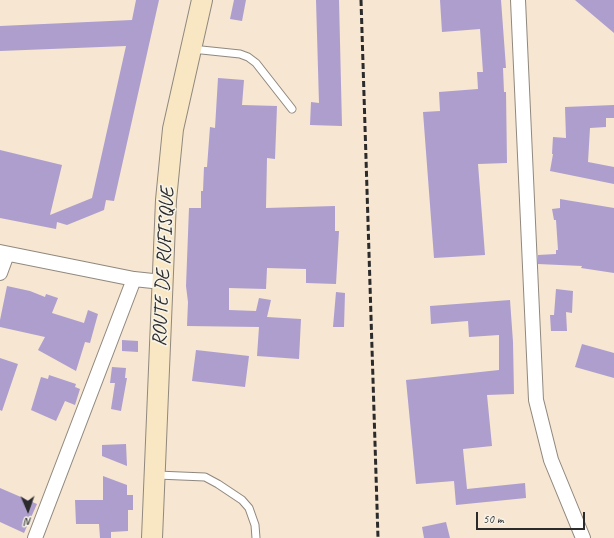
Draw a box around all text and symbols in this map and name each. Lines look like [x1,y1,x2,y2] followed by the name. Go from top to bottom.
[148,187,180,347] street label: ROUTE DE RUFISQUE
[8,490,48,530] north arrow
[478,504,587,530] scale bar
[483,511,503,527] text: 50 m
[25,515,32,529] text: N

